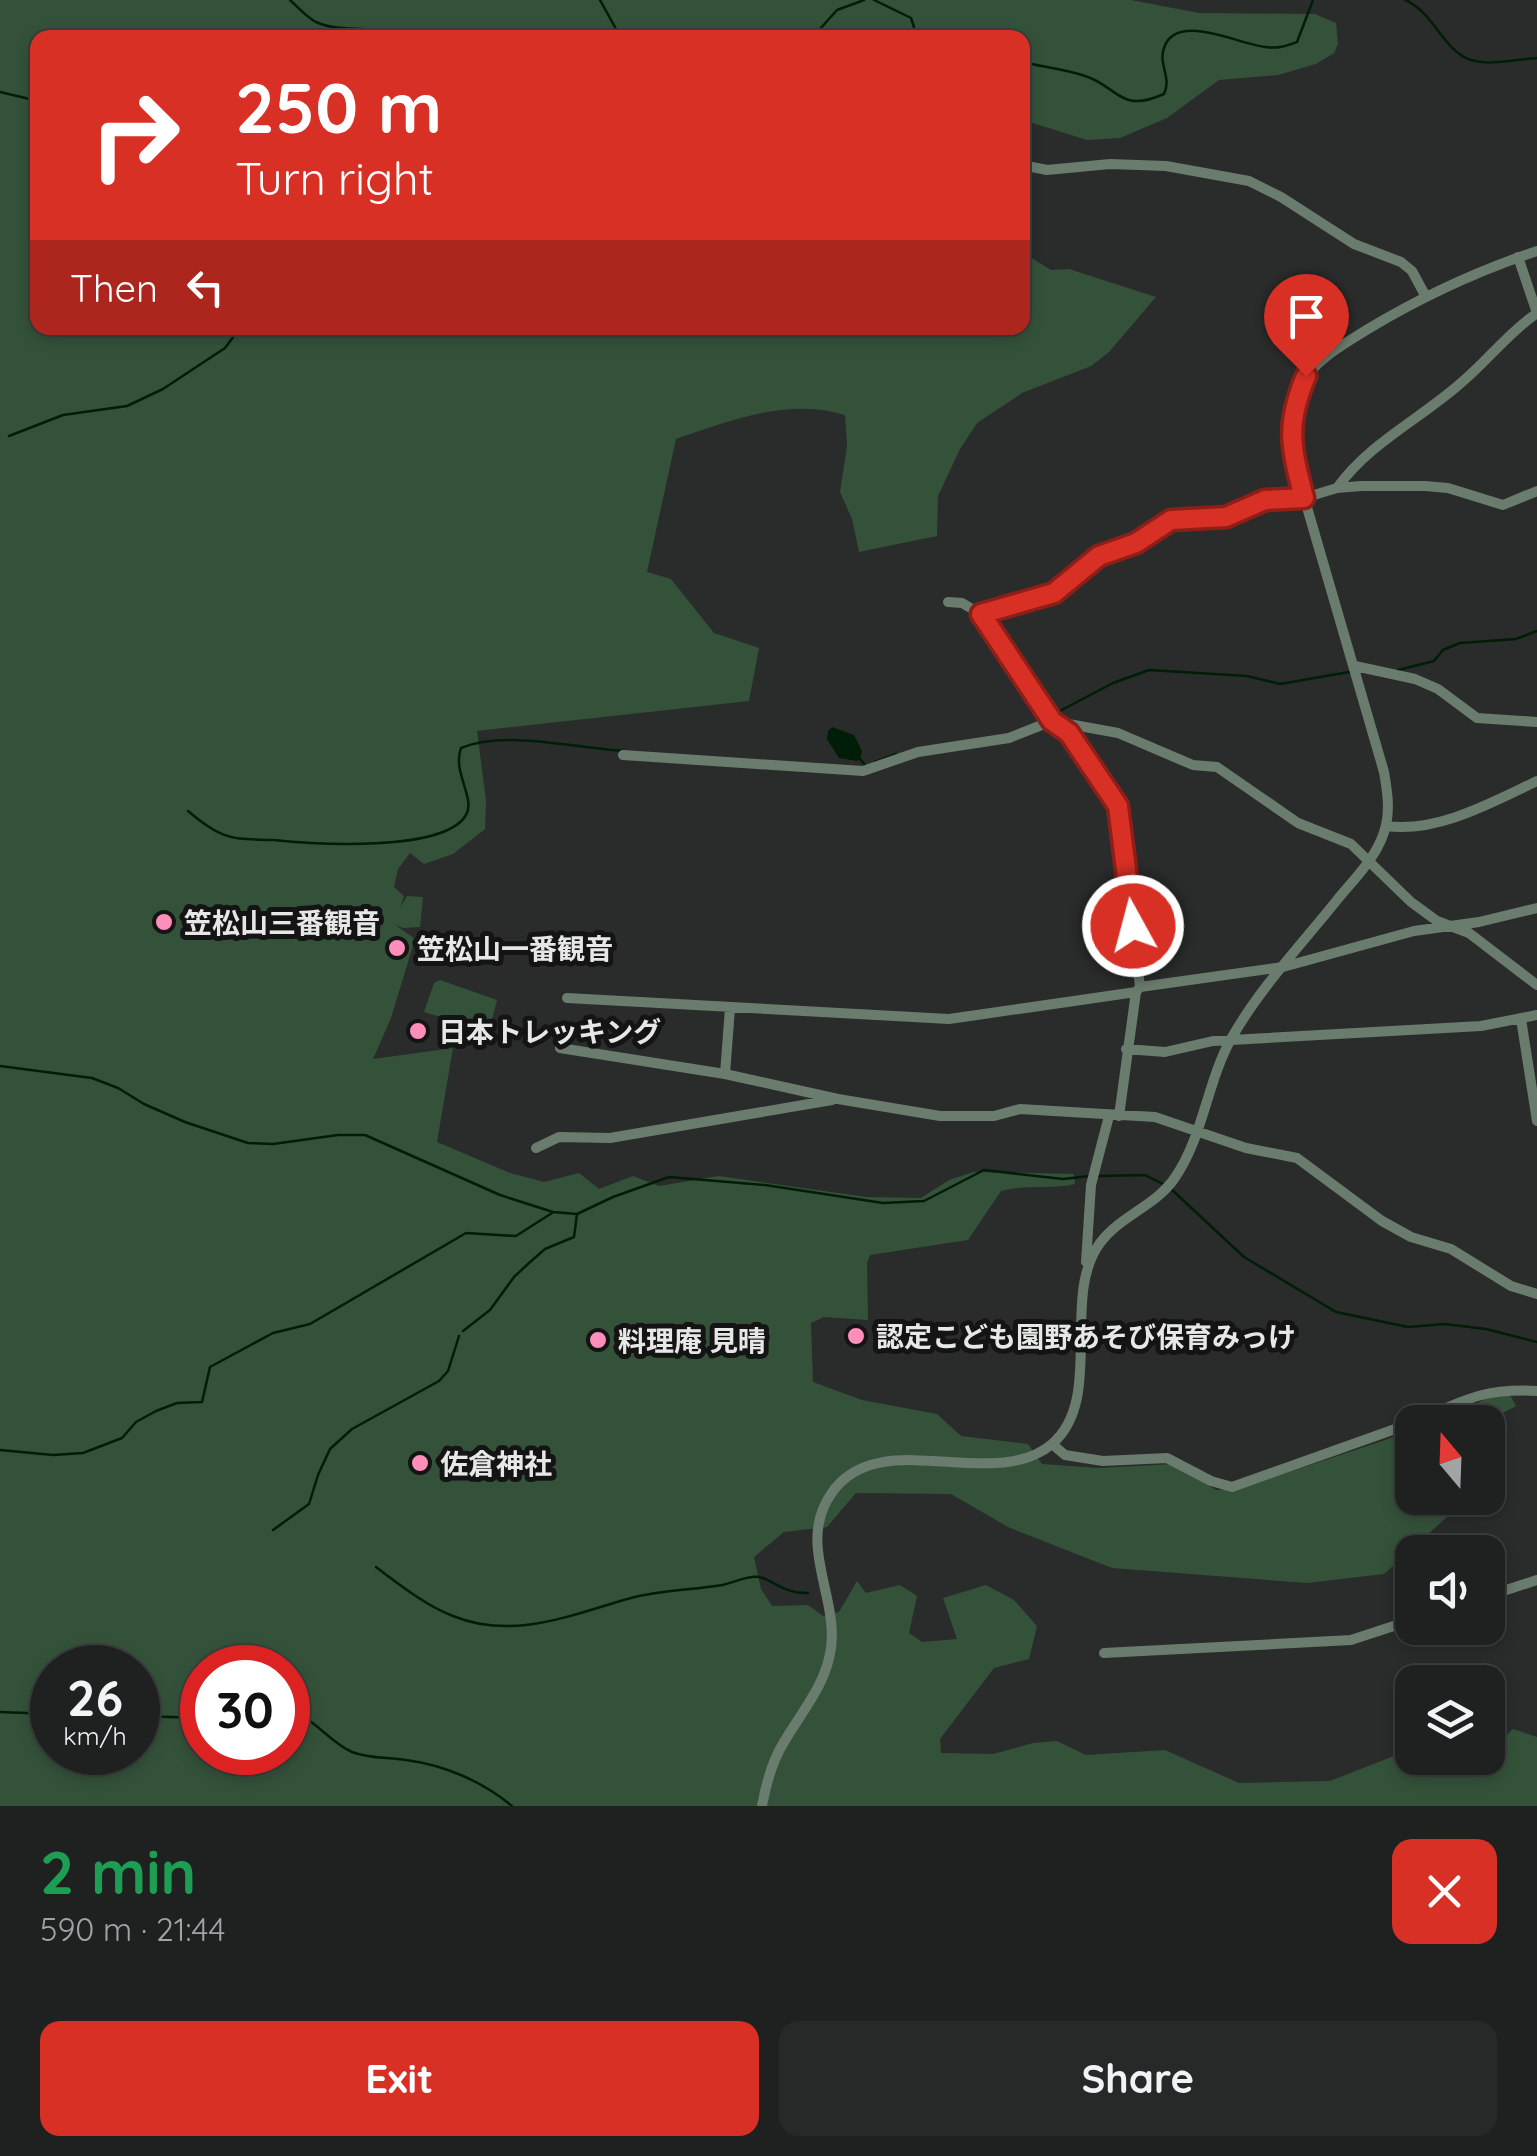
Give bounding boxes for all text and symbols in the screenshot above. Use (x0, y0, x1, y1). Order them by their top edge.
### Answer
text: 250 m (235, 63, 442, 151)
icon: right (70, 70, 200, 200)
text: Turn right (235, 150, 434, 206)
icon: left (178, 260, 233, 315)
text: Then (70, 264, 158, 312)
pin (1264, 274, 1349, 377)
icon: arrive (1279, 289, 1334, 344)
position arrow (1081, 874, 1185, 978)
place label: 笠松山三番観音 (184, 905, 380, 940)
marker: 笠松山三番観音 (153, 911, 175, 933)
place label: 笠松山一番観音 (417, 931, 613, 966)
marker: 笠松山一番観音 (386, 937, 408, 959)
place label: 日本トレッキング (438, 1014, 661, 1049)
marker: 日本トレッキング (407, 1020, 429, 1042)
place label: 認定こども園野あそび保育みっけ (876, 1319, 1296, 1354)
place label: 料理庵 見晴 (618, 1323, 766, 1358)
marker: 認定こども園野あそび保育みっけ (845, 1325, 867, 1347)
marker: 料理庵 見晴 (587, 1329, 609, 1351)
north arrow (1395, 1405, 1505, 1515)
map controls (1395, 1405, 1505, 1775)
place label: 佐倉神社 (440, 1446, 552, 1481)
marker: 佐倉神社 (409, 1452, 431, 1474)
button: sound (1395, 1535, 1505, 1645)
speed limit sign: 30 (180, 1645, 310, 1775)
button: layers (1395, 1665, 1505, 1775)
text: 26 (67, 1666, 123, 1729)
text: km/h (63, 1720, 127, 1751)
text: 2 min (40, 1834, 196, 1909)
button: close (1392, 1839, 1497, 1944)
text: 590 m · 21:44 (40, 1909, 225, 1949)
button: Exit (40, 2021, 759, 2136)
button: Share (779, 2021, 1497, 2136)

